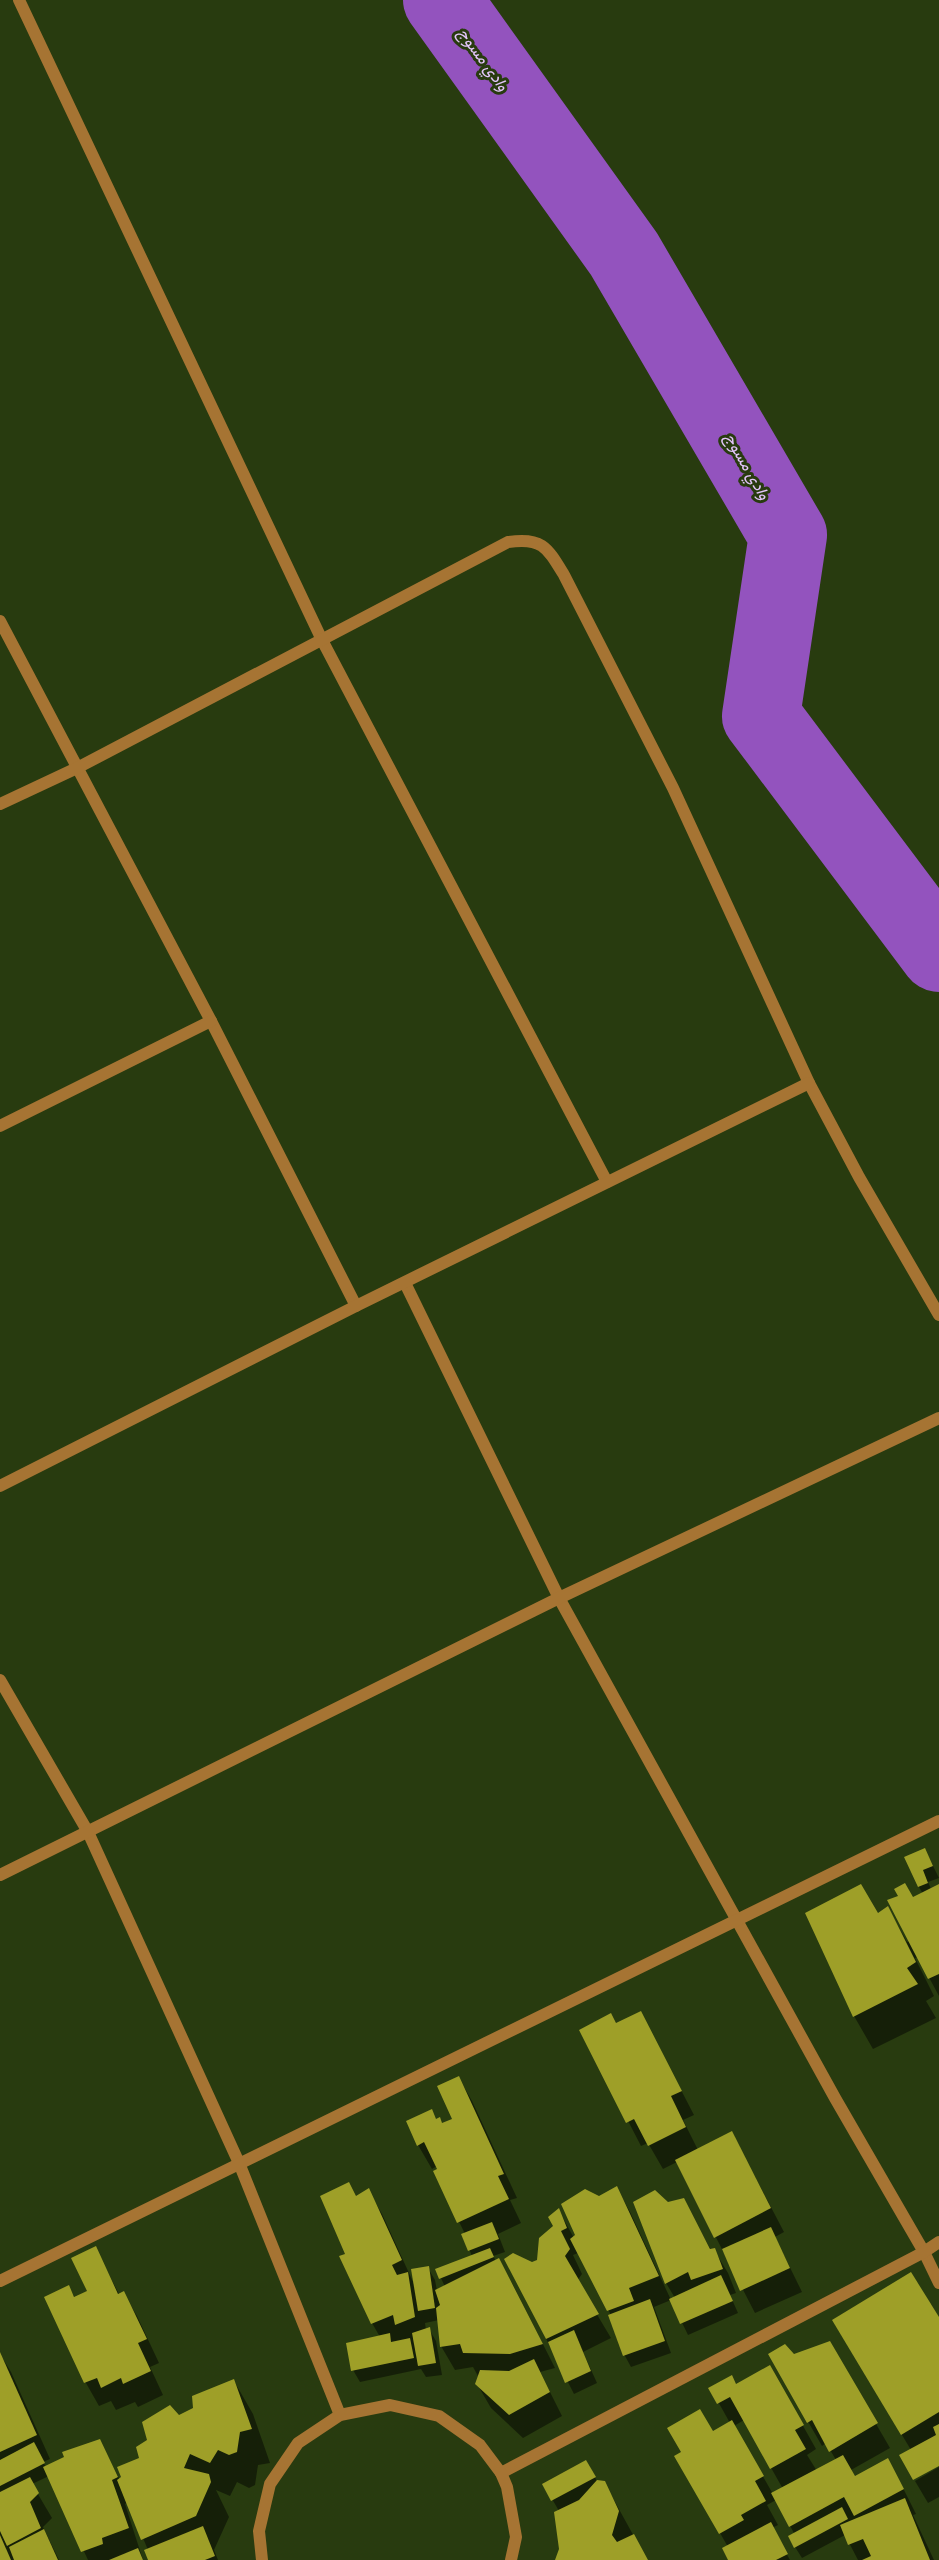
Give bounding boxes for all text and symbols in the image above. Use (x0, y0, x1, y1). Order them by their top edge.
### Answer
water label: وادي مسوج (451, 23, 514, 97)
water label: وادي مسوج (717, 429, 775, 505)

